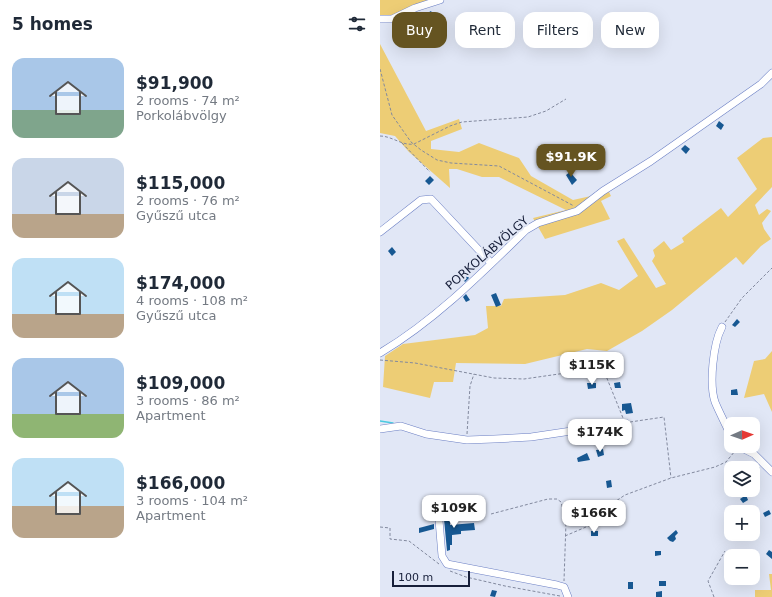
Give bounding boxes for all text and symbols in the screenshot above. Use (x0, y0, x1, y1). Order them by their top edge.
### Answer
chip: Buy (392, 12, 447, 48)
chip: Rent (455, 12, 515, 48)
chip: Filters (523, 12, 593, 48)
chip: New (601, 12, 659, 48)
icon: filters (346, 13, 368, 35)
text: 5 homes (12, 14, 93, 34)
text: $91,900 (136, 73, 213, 93)
icon: home (44, 74, 92, 122)
text: 2 rooms · 74 m² (136, 93, 240, 108)
text: Porkolábvölgy (136, 108, 227, 123)
pin: $91.9K (538, 144, 604, 178)
text: $91.9K (545, 149, 597, 164)
text: $115,000 (136, 173, 225, 193)
icon: home (44, 174, 92, 222)
text: 2 rooms · 76 m² (136, 193, 240, 208)
text: Gyűszű utca (136, 208, 216, 223)
street label: PORKOLÁBVÖLGY (442, 211, 532, 293)
text: $174,000 (136, 273, 225, 293)
icon: home (44, 274, 92, 322)
text: 4 rooms · 108 m² (136, 293, 248, 308)
text: Gyűszű utca (136, 308, 216, 323)
pin: $115K (564, 352, 620, 386)
text: $115K (569, 357, 615, 372)
text: $109,000 (136, 373, 225, 393)
icon: home (44, 374, 92, 422)
text: 3 rooms · 86 m² (136, 393, 240, 408)
text: Apartment (136, 408, 206, 423)
north arrow (724, 417, 760, 453)
map controls (724, 417, 760, 585)
pin: $174K (572, 419, 628, 453)
text: $174K (577, 424, 623, 439)
button: layers (724, 461, 760, 497)
text: $166,000 (136, 473, 225, 493)
icon: home (44, 474, 92, 522)
text: 3 rooms · 104 m² (136, 493, 248, 508)
pin: $109K (426, 495, 482, 529)
text: $109K (431, 500, 477, 515)
pin: $166K (566, 500, 622, 534)
text: $166K (571, 505, 617, 520)
button: + (724, 505, 760, 541)
text: Apartment (136, 508, 206, 523)
button: − (724, 549, 760, 585)
scale bar (392, 569, 470, 588)
text: 100 m (398, 571, 433, 584)

